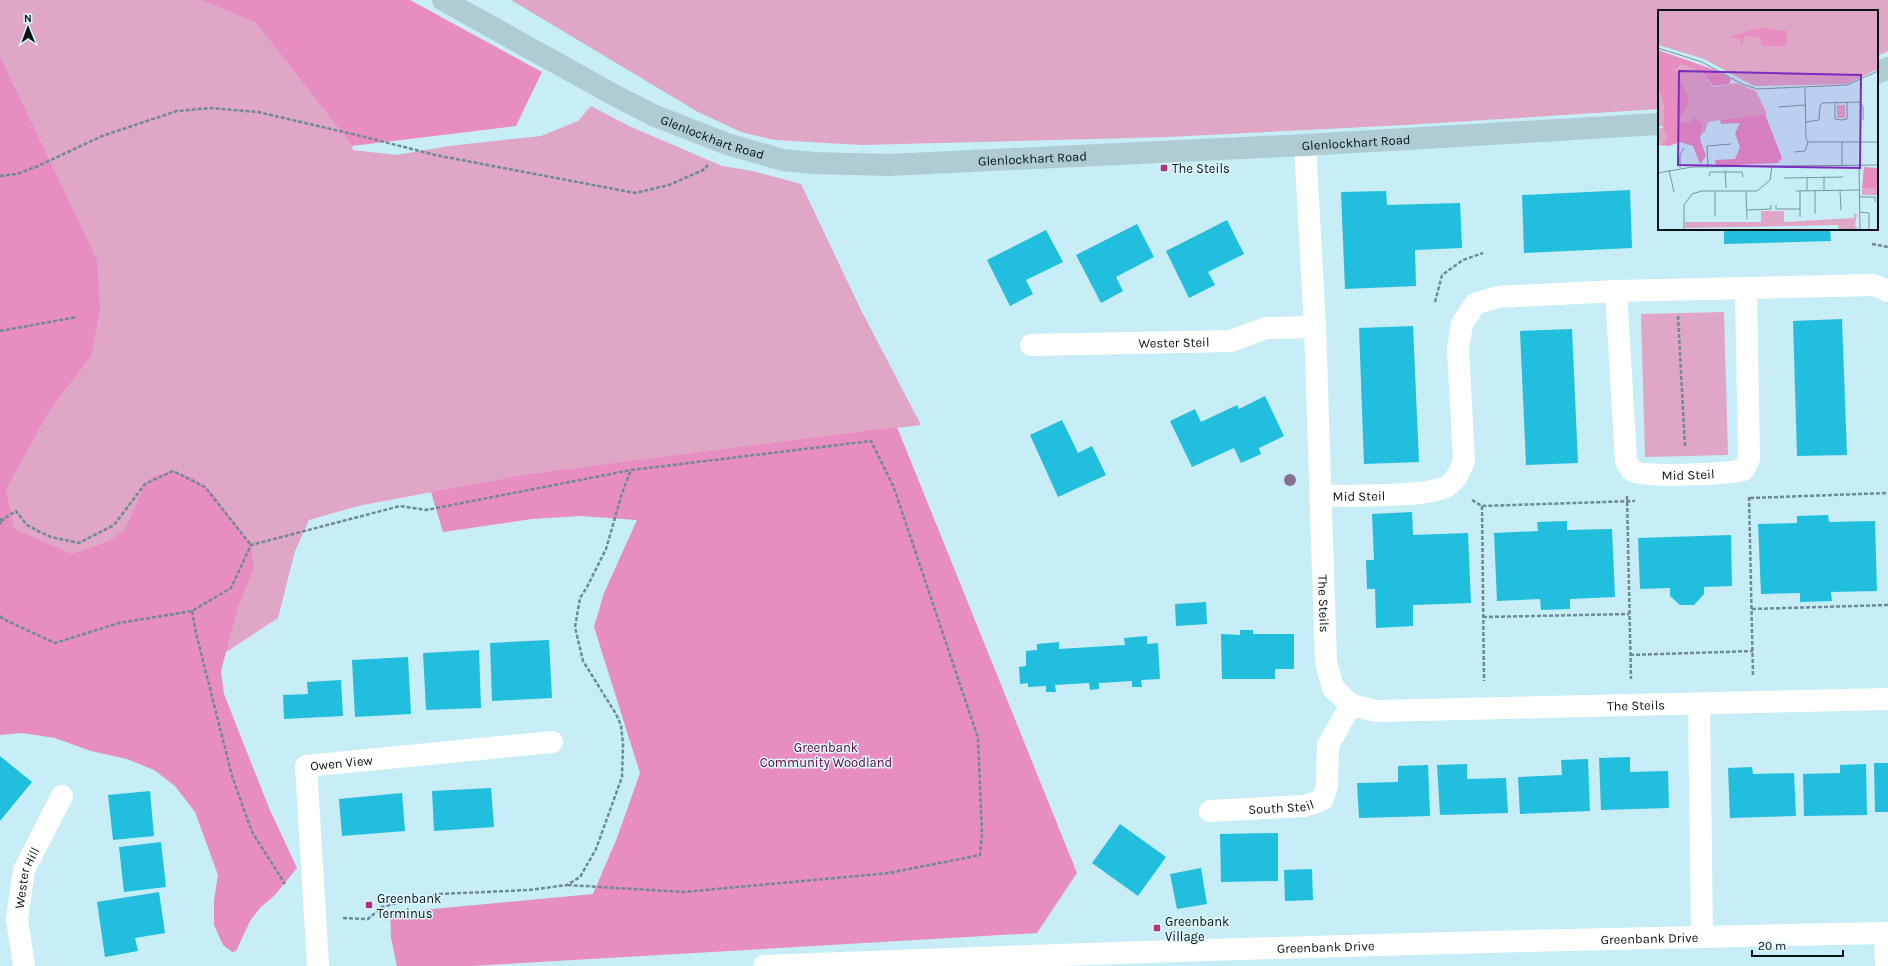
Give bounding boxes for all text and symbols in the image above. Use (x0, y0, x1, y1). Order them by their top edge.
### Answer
north arrow (8, 8, 48, 48)
inset map (1658, 10, 1878, 230)
text: N (24, 12, 32, 25)
street label: Glenlockhart Road (658, 112, 766, 162)
street label: Glenlockhart Road (1301, 132, 1411, 153)
street label: Glenlockhart Road (978, 148, 1087, 169)
place label: The Steils (1172, 161, 1230, 176)
marker: The Steils (1159, 163, 1169, 173)
street label: Wester Steil (1138, 334, 1210, 351)
street label: Mid Steil (1662, 466, 1715, 483)
street label: Mid Steil (1333, 488, 1386, 504)
street label: The Steils (1315, 574, 1332, 633)
street label: The Steils (1607, 697, 1665, 714)
park label: Greenbank Community Woodland (760, 740, 892, 770)
street label: Owen View (310, 752, 374, 774)
street label: South Steil (1248, 797, 1316, 817)
street label: Wester Hill (12, 845, 43, 910)
place label: Greenbank Terminus (377, 891, 441, 921)
marker: Greenbank Terminus (364, 900, 374, 910)
place label: Greenbank Village (1165, 914, 1229, 944)
marker: Greenbank Village (1152, 923, 1162, 933)
street label: Greenbank Drive (1600, 930, 1699, 947)
scale bar (1752, 932, 1843, 958)
street label: Greenbank Drive (1277, 938, 1375, 956)
text: 20 m (1758, 939, 1786, 953)

